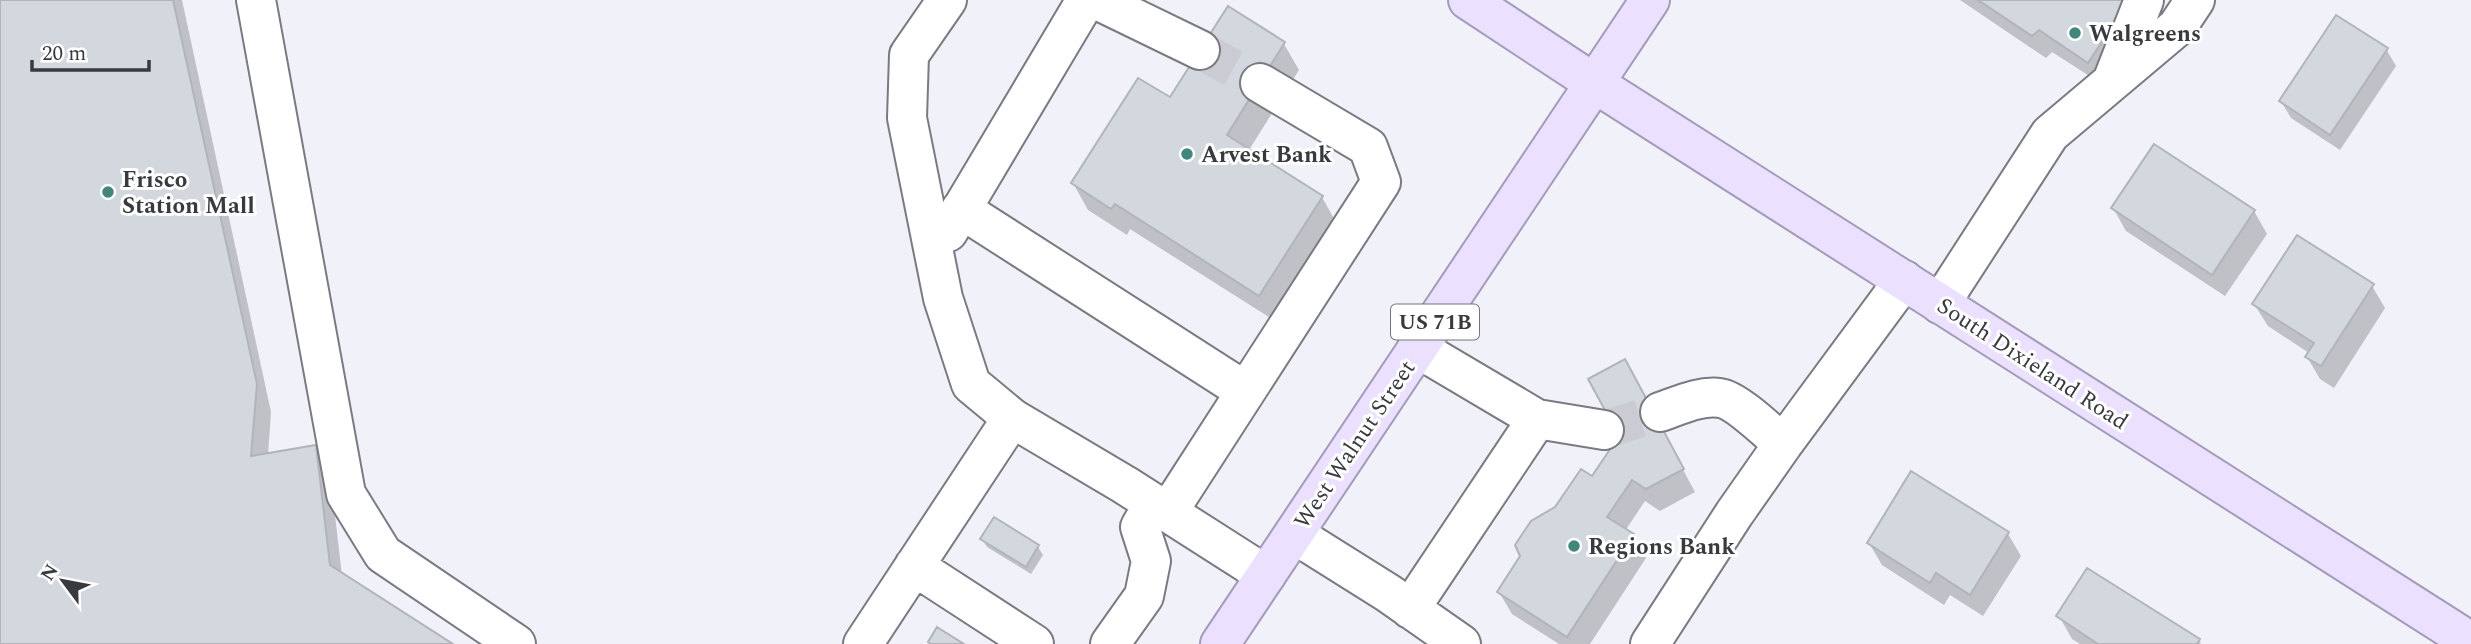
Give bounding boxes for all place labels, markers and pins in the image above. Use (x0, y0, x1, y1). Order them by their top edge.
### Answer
place label: Walgreens (2089, 17, 2201, 52)
marker: Walgreens (2067, 25, 2083, 41)
place label: Arvest Bank (1201, 138, 1332, 173)
marker: Arvest Bank (1179, 146, 1195, 162)
place label: Frisco Station Mall (122, 163, 255, 224)
marker: Frisco Station Mall (100, 184, 116, 200)
place label: Regions Bank (1588, 530, 1735, 565)
marker: Regions Bank (1566, 538, 1582, 554)

